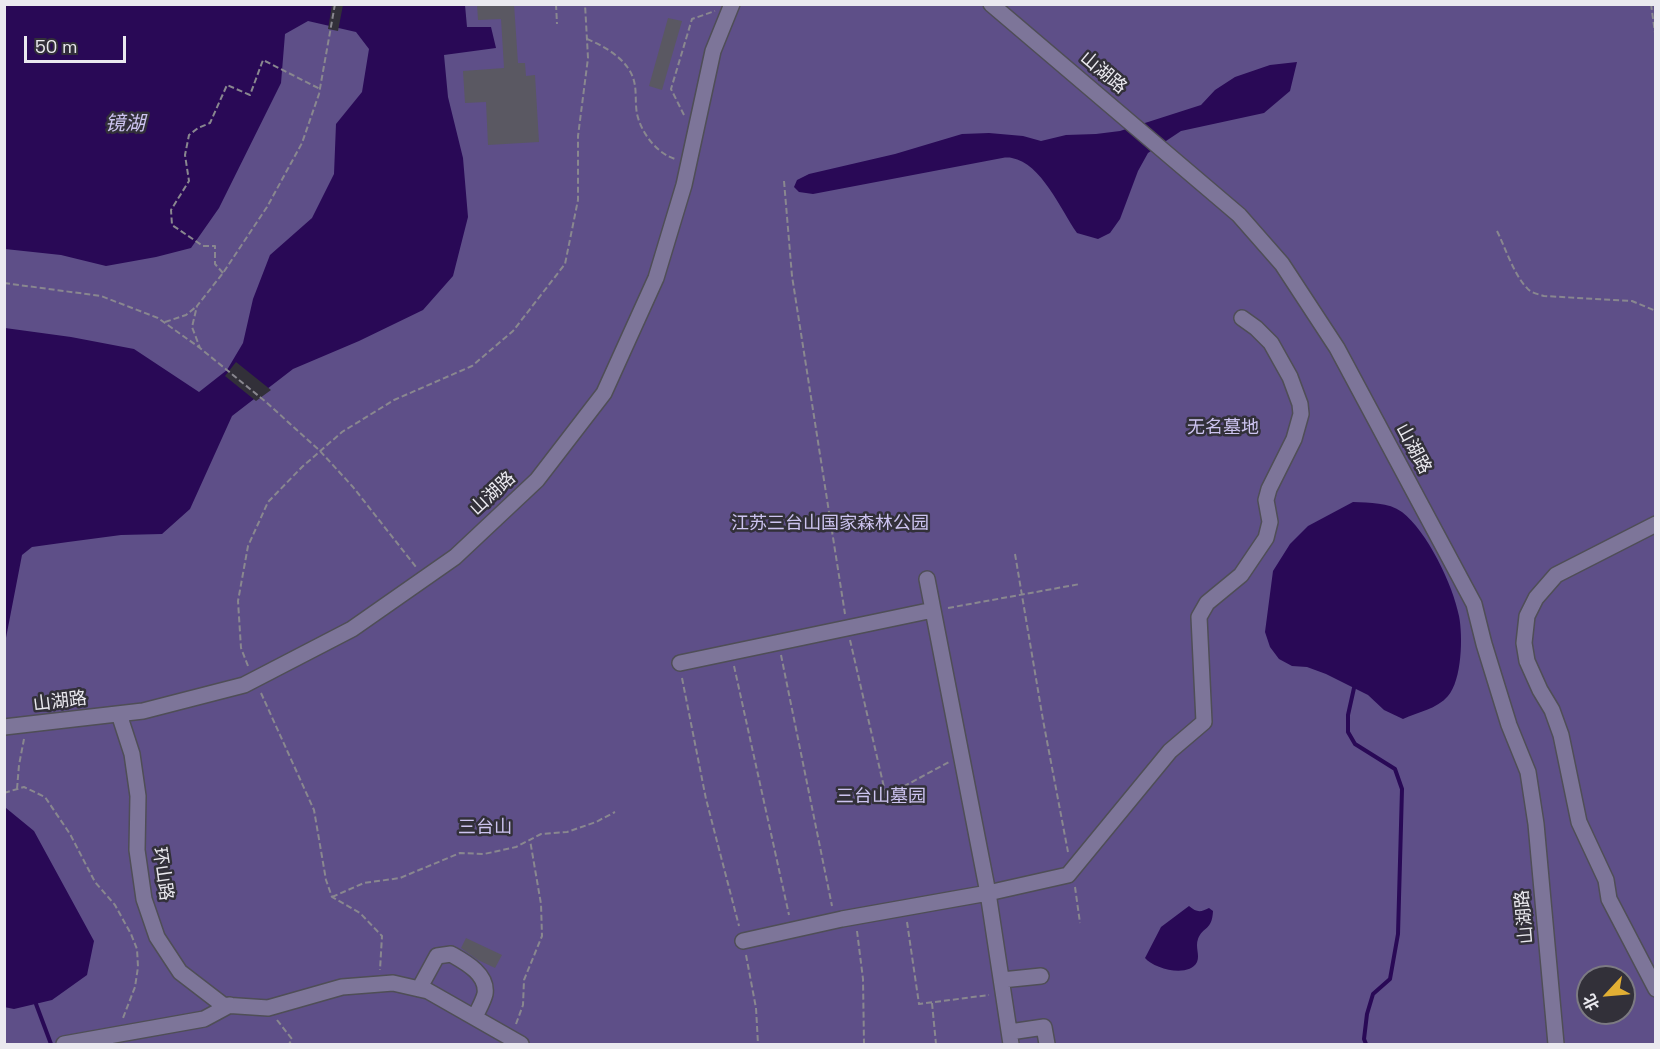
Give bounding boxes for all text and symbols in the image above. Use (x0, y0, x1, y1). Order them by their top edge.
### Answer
scale bar (27, 24, 129, 62)
text: 50 m (35, 35, 77, 58)
street label: 山湖路 (1075, 47, 1131, 99)
water label: 镜湖 (105, 113, 145, 137)
park label: 无名墓地 (1187, 417, 1259, 439)
street label: 山湖路 (1391, 420, 1435, 478)
street label: 山湖路 (466, 468, 520, 520)
park label: 江苏三台山国家森林公园 (731, 513, 929, 535)
street label: 山湖路 (32, 688, 88, 716)
park label: 三台山墓园 (836, 786, 926, 808)
park label: 三台山 (458, 817, 512, 839)
street label: 环山路 (148, 846, 176, 902)
street label: 山湖路 (1512, 889, 1538, 945)
north arrow (1576, 965, 1636, 1025)
text: 北 (1578, 990, 1604, 1014)

